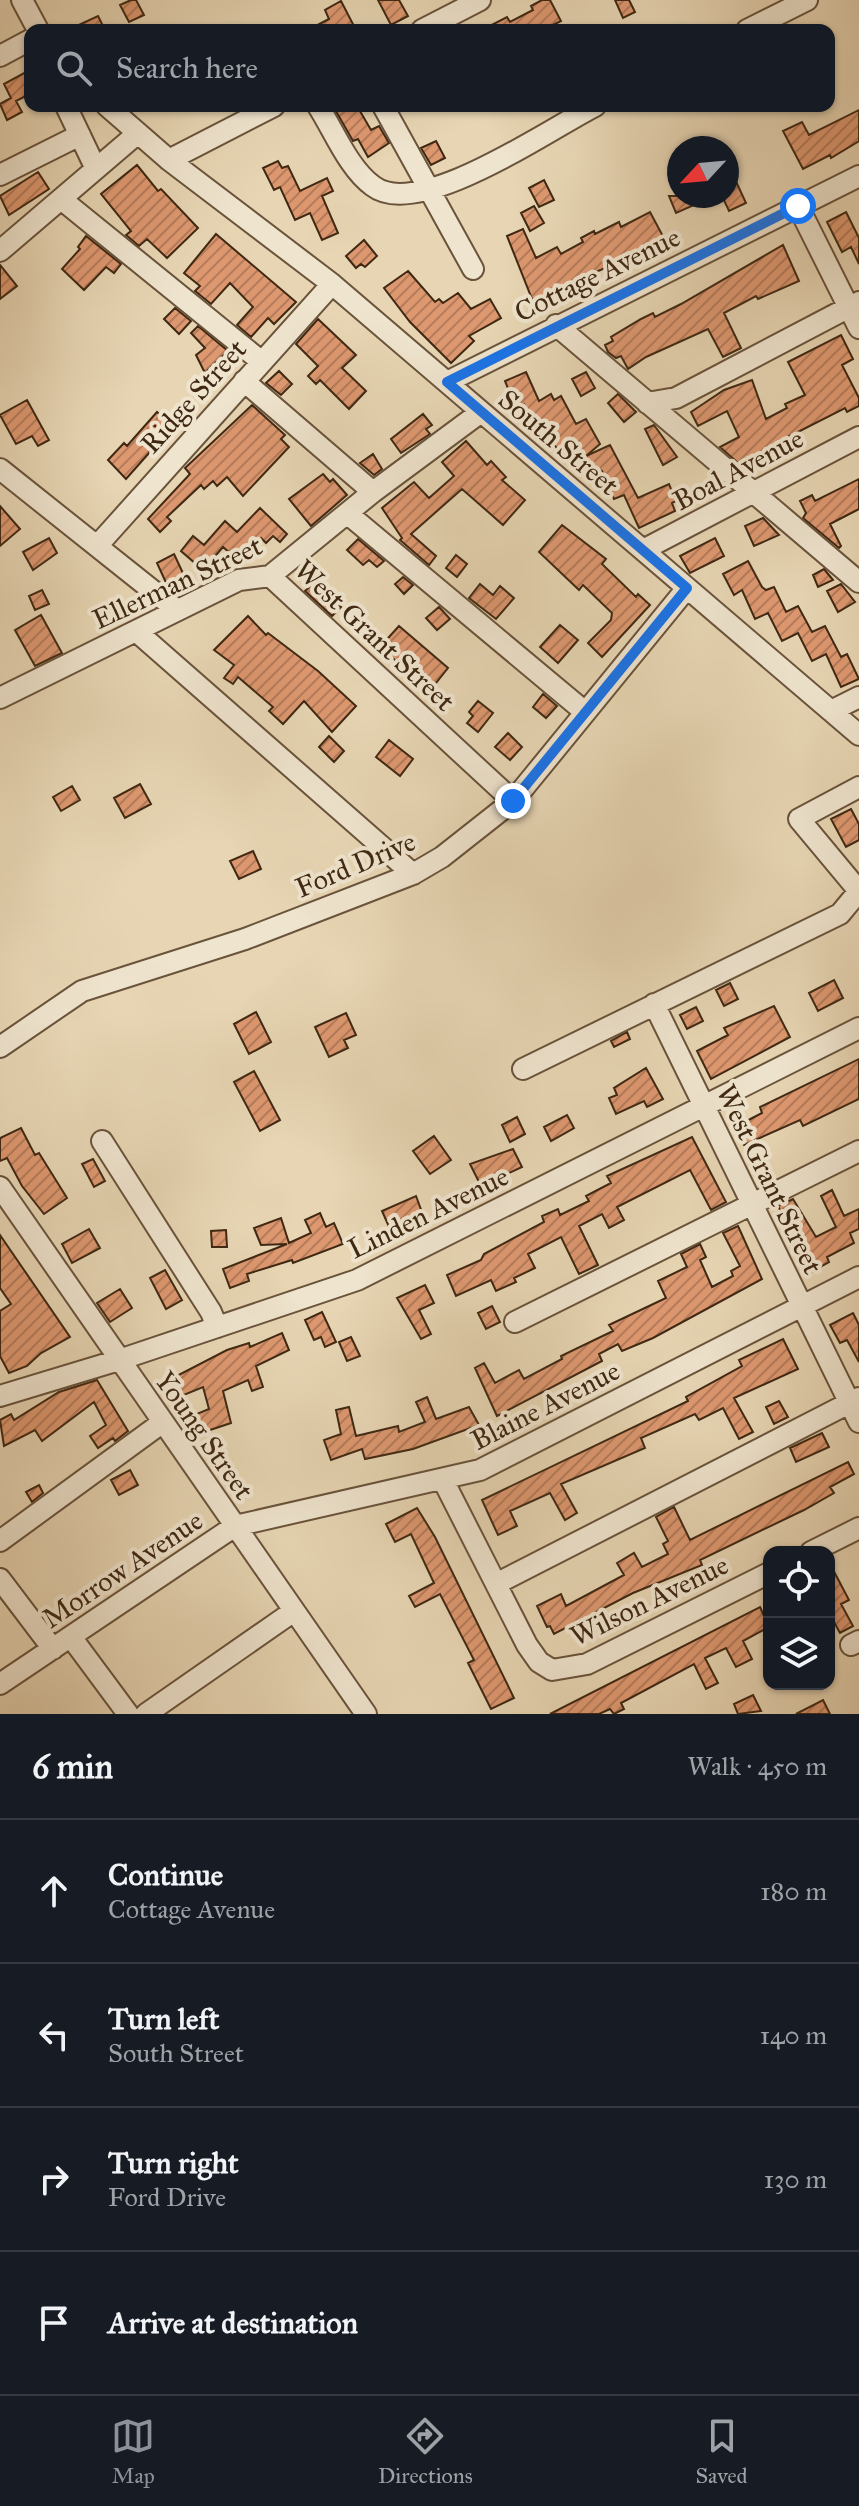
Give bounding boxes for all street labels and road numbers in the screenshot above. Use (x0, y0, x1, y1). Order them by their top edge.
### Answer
street label: Cottage Avenue (509, 219, 686, 330)
street label: Ridge Street (133, 332, 254, 461)
street label: South Street (491, 382, 626, 503)
street label: Boal Avenue (667, 421, 809, 518)
street label: Ellerman Street (87, 528, 268, 637)
street label: West Grant Street (287, 552, 462, 719)
street label: Ford Drive (290, 824, 421, 905)
street label: West Grant Street (709, 1079, 831, 1280)
street label: Linden Avenue (342, 1158, 514, 1266)
street label: Blaine Avenue (465, 1353, 626, 1458)
street label: Young Street (148, 1364, 262, 1506)
street label: Morrow Avenue (35, 1503, 209, 1636)
street label: Wilson Avenue (564, 1547, 734, 1654)

